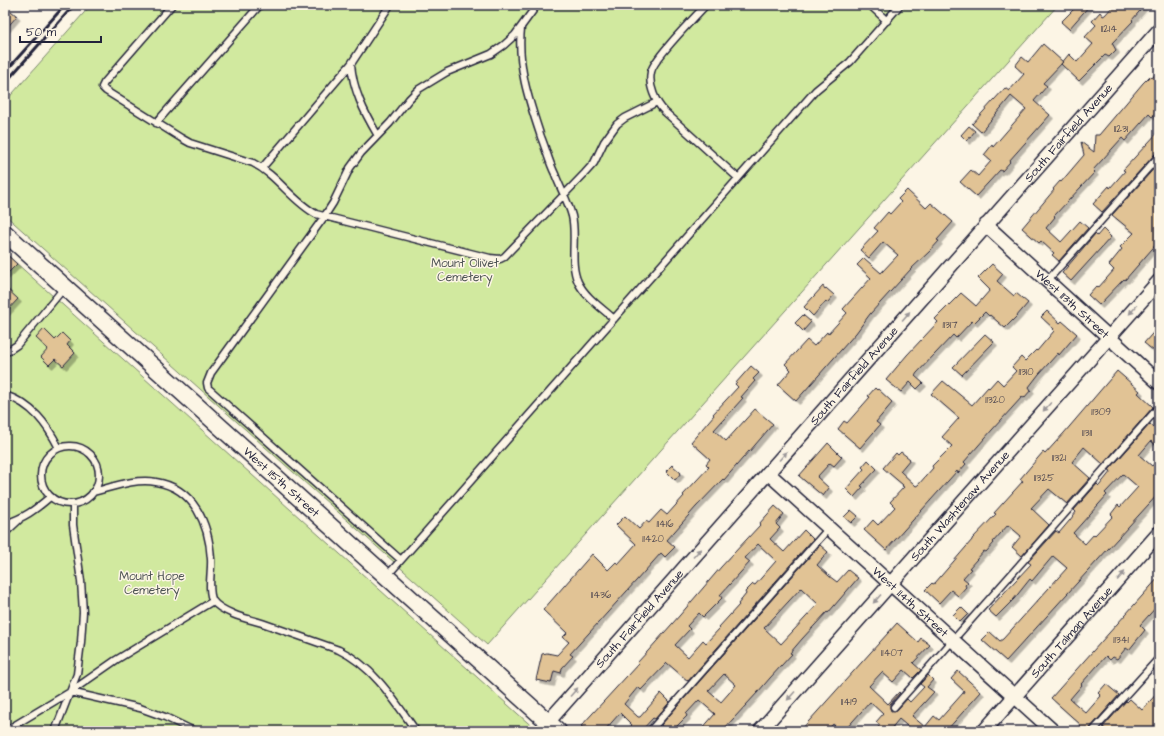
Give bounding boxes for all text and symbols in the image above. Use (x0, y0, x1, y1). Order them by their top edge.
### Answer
scale bar (20, 18, 101, 44)
house number: 11214 (1101, 22, 1117, 36)
text: 50 m (26, 24, 57, 41)
street label: South Fairfield Avenue (1020, 80, 1117, 186)
house number: 11231 (1114, 122, 1129, 136)
park label: Mount Olivet Cemetery (431, 255, 499, 287)
street label: West 113th Street (1031, 266, 1113, 343)
one-way arrow (1128, 305, 1138, 315)
one-way arrow (902, 311, 911, 321)
house number: 11317 (942, 318, 958, 332)
street label: South Fairfield Avenue (806, 323, 903, 429)
house number: 11310 (1018, 365, 1034, 379)
house number: 11320 (985, 393, 1005, 407)
one-way arrow (1043, 403, 1052, 412)
house number: 11309 (1091, 405, 1111, 419)
house number: 11311 (1082, 426, 1093, 440)
street label: West 115th Street (239, 443, 323, 521)
street label: South Washtenaw Avenue (906, 447, 1014, 565)
one-way arrow (778, 451, 787, 460)
house number: 11321 (1052, 451, 1067, 465)
house number: 11325 (1034, 471, 1054, 485)
house number: 11416 (657, 517, 674, 531)
house number: 11420 (642, 532, 664, 546)
one-way arrow (692, 548, 702, 558)
street label: West 114th Street (868, 563, 952, 641)
street label: South Fairfield Avenue (592, 566, 688, 672)
park label: Mount Hope Cemetery (119, 568, 185, 600)
one-way arrow (1117, 571, 1126, 581)
street label: South Talman Avenue (1027, 583, 1117, 682)
house number: 11436 (591, 588, 612, 602)
one-way arrow (872, 594, 882, 604)
house number: 11341 (1113, 633, 1130, 647)
house number: 11407 (881, 646, 903, 660)
one-way arrow (569, 687, 578, 698)
one-way arrow (786, 691, 795, 701)
house number: 11419 (841, 695, 857, 709)

